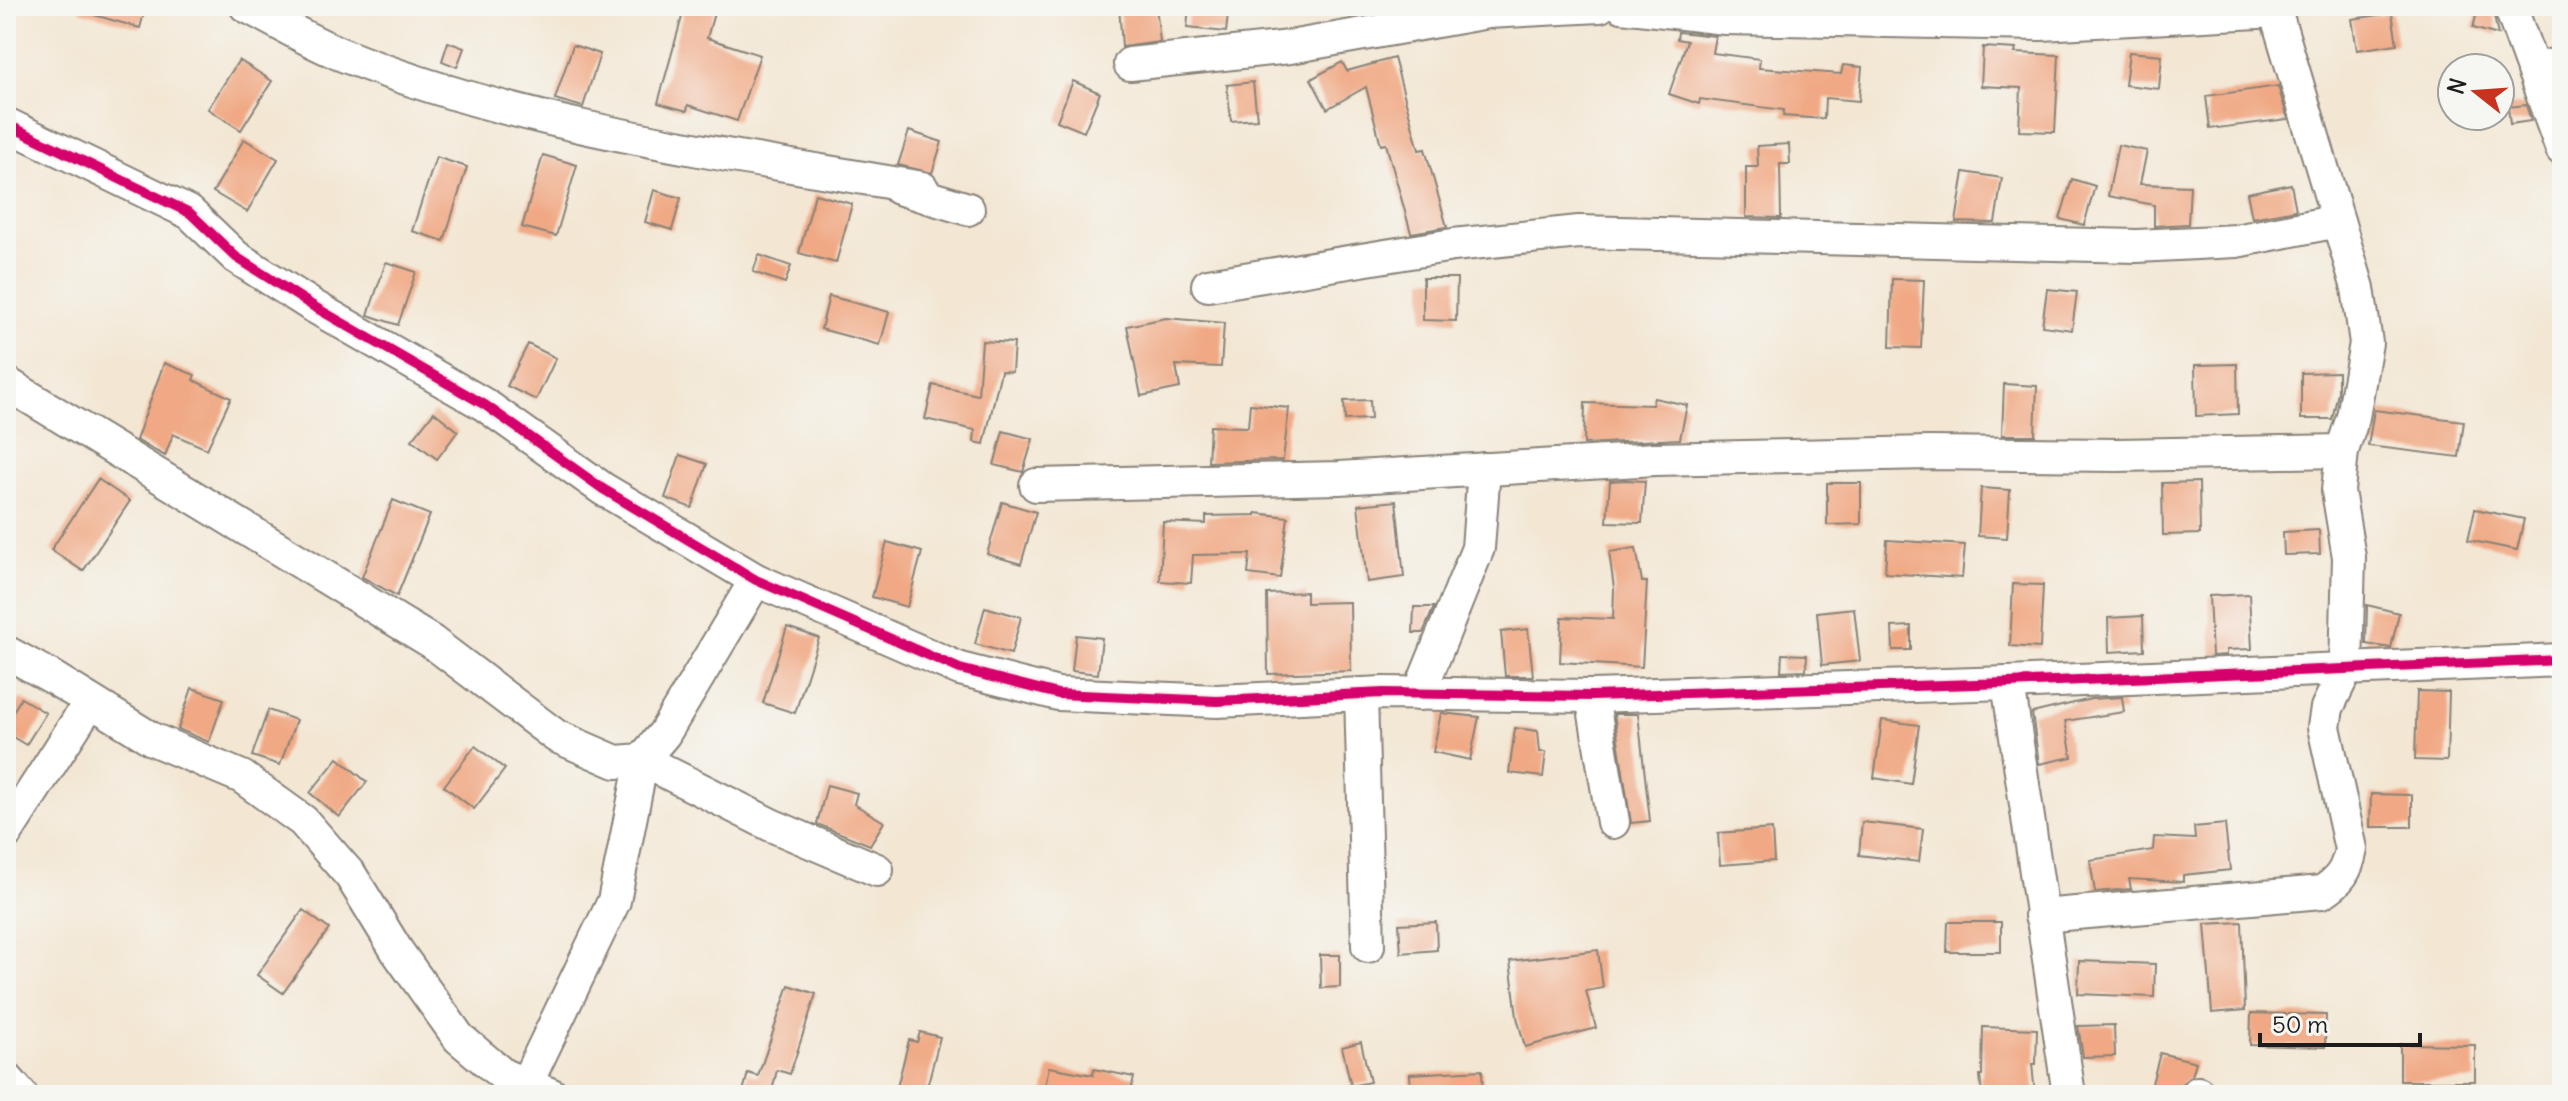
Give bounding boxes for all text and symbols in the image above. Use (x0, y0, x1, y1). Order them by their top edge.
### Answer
north arrow (2436, 52, 2516, 132)
text: N (2441, 75, 2472, 98)
scale bar (2260, 997, 2420, 1047)
text: 50 m (2272, 1009, 2328, 1039)

